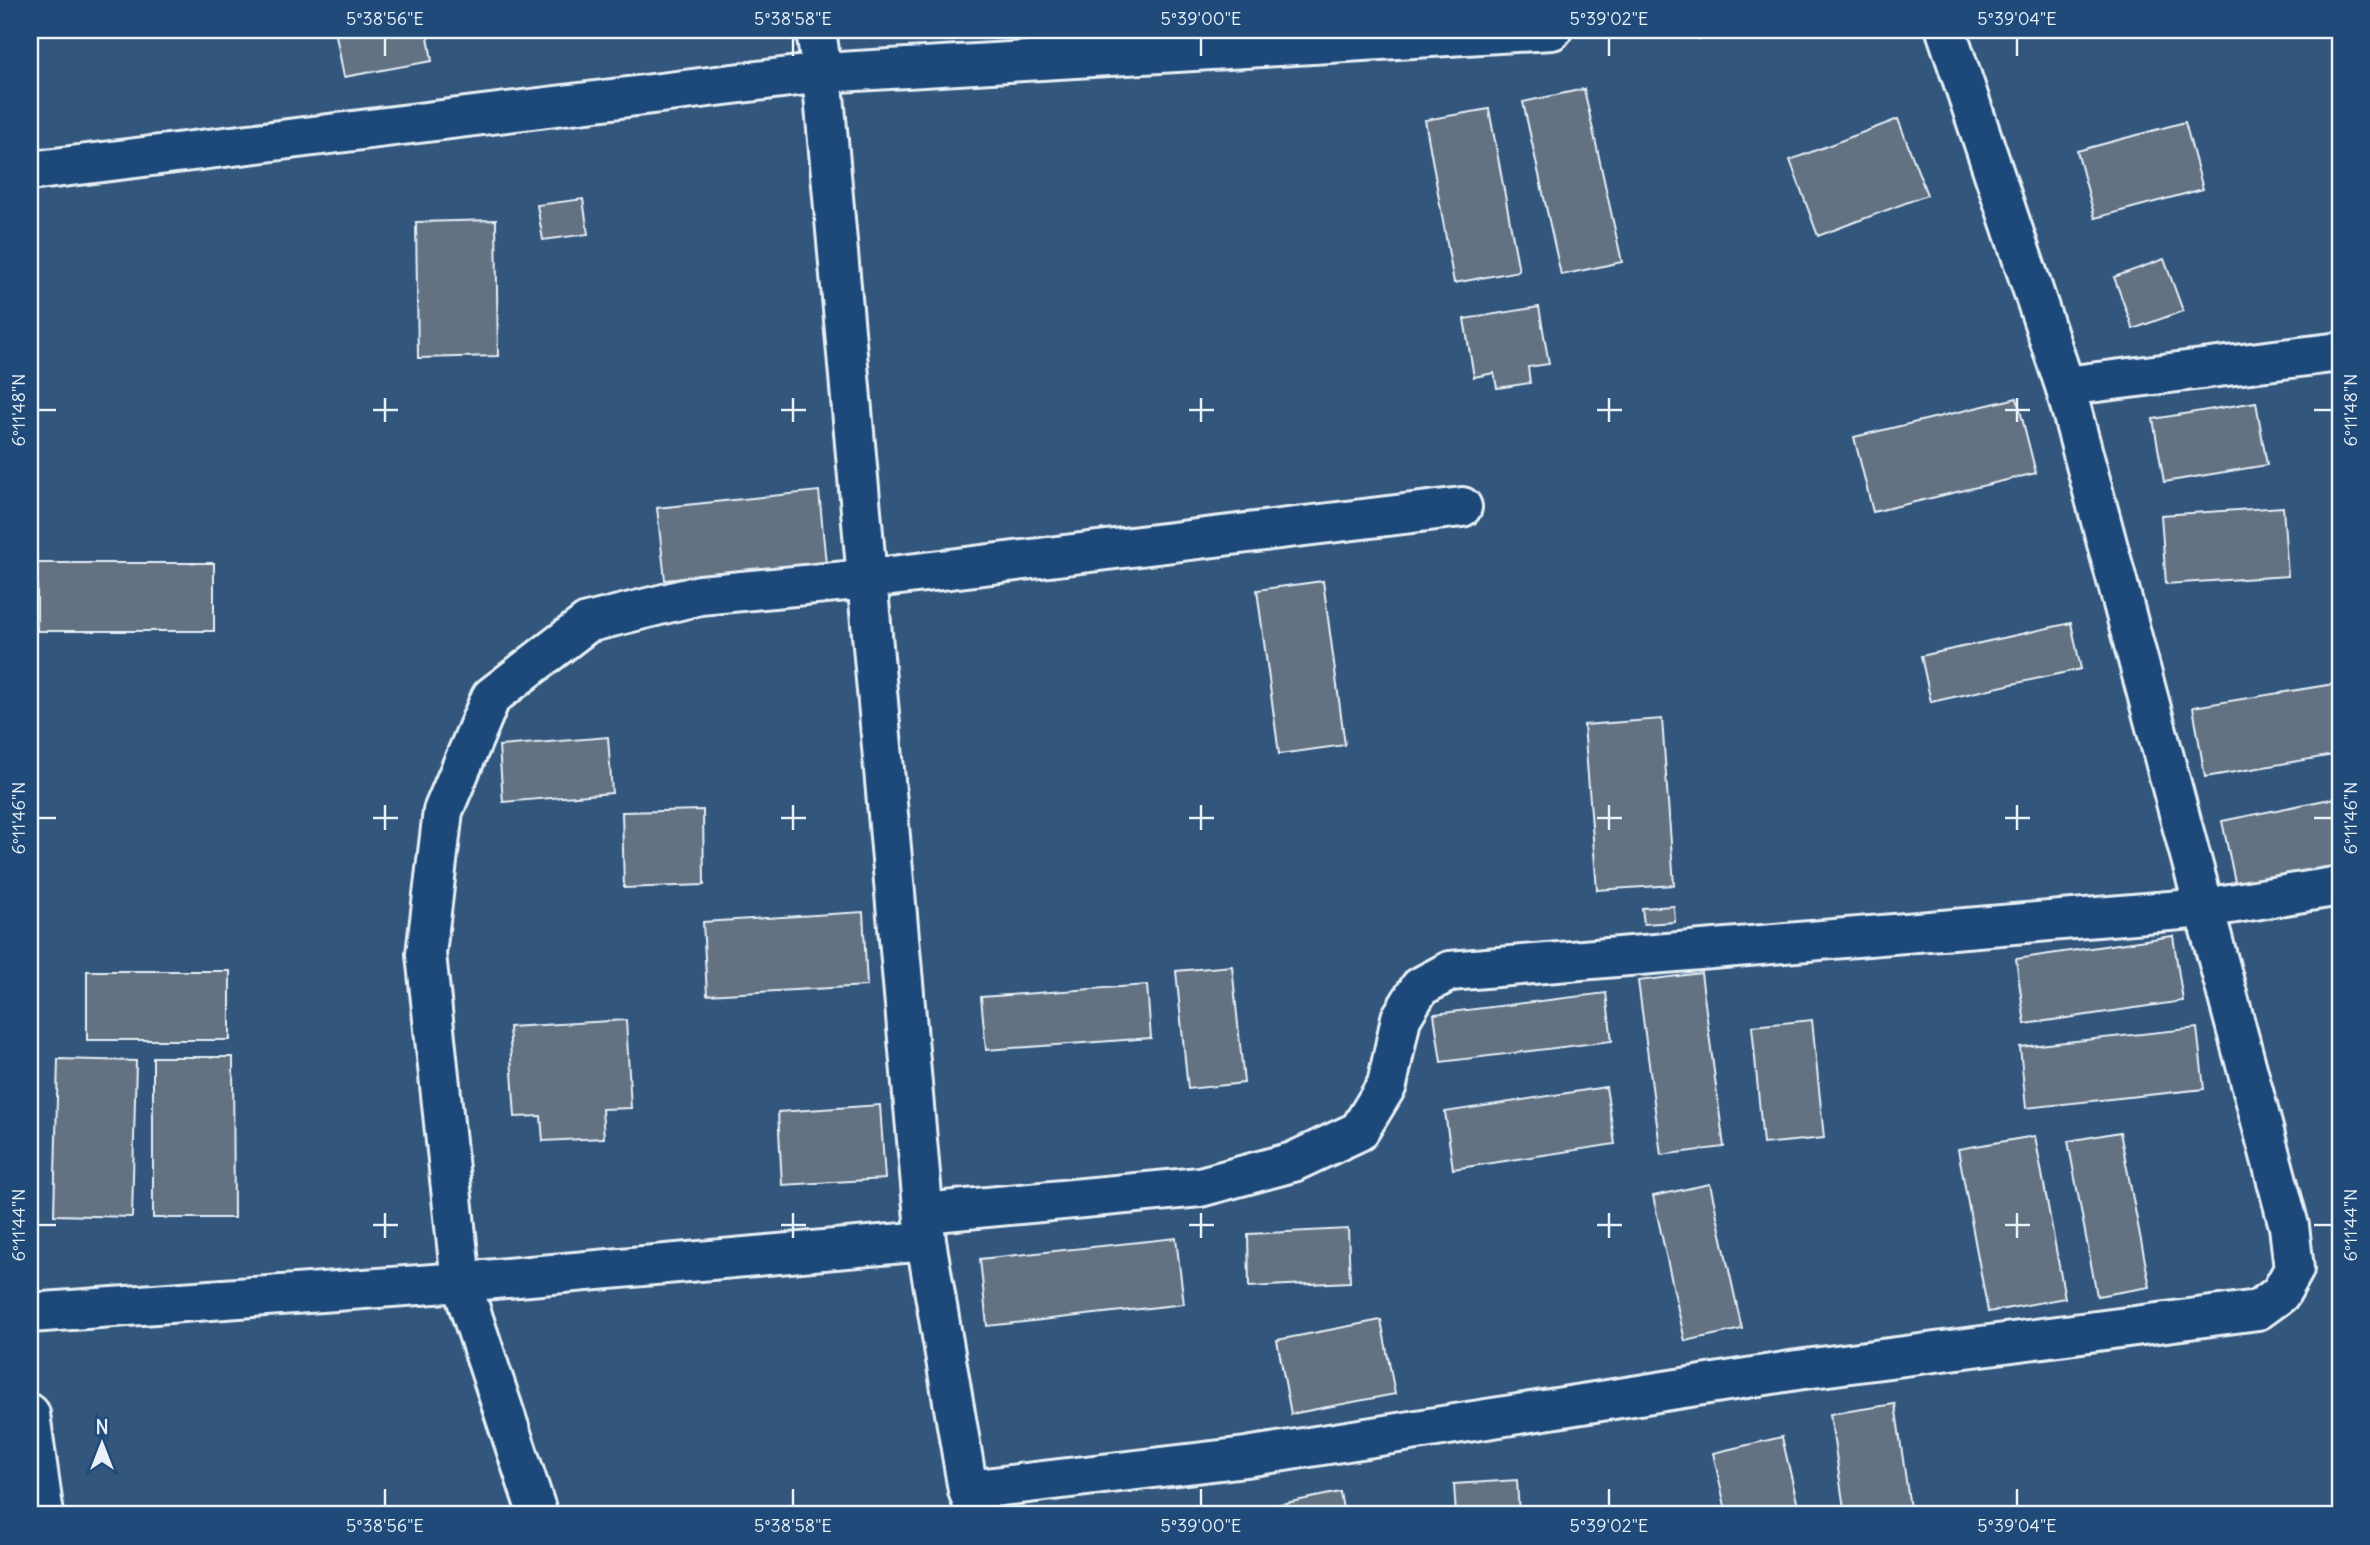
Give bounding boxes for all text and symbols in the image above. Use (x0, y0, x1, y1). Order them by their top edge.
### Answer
text: 5°38'56"E (346, 7, 424, 30)
text: 5°38'58"E (754, 7, 832, 30)
text: 5°39'00"E (1161, 7, 1241, 30)
text: 5°39'02"E (1570, 7, 1648, 30)
text: 5°39'04"E (1977, 7, 2057, 30)
text: 6°11'48"N (7, 374, 30, 446)
text: 6°11'48"N (2339, 374, 2362, 446)
text: 6°11'46"N (7, 782, 30, 855)
text: 6°11'46"N (2339, 782, 2362, 855)
text: 6°11'44"N (7, 1188, 30, 1262)
text: 6°11'44"N (2339, 1188, 2362, 1262)
north arrow (66, 1408, 136, 1478)
text: N (95, 1415, 109, 1439)
text: 5°38'56"E (346, 1514, 424, 1537)
text: 5°38'58"E (754, 1514, 832, 1537)
text: 5°39'00"E (1161, 1514, 1241, 1537)
text: 5°39'02"E (1570, 1514, 1648, 1537)
text: 5°39'04"E (1977, 1514, 2057, 1537)

